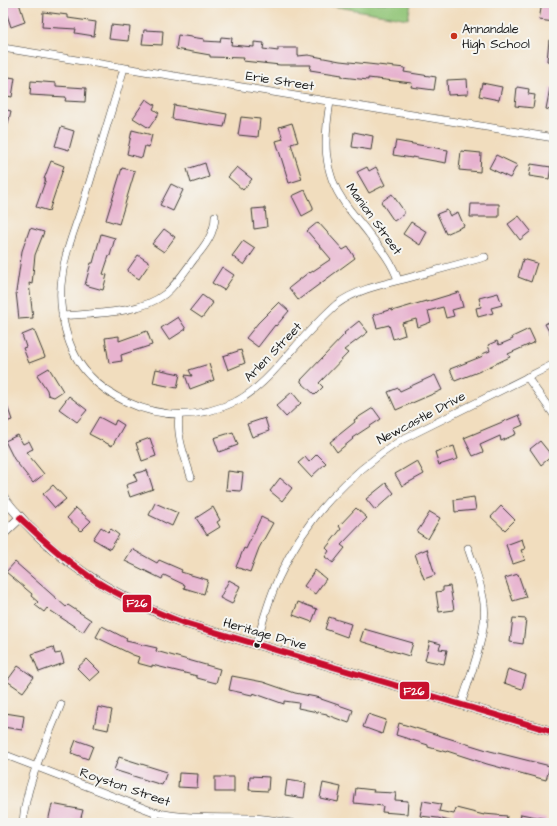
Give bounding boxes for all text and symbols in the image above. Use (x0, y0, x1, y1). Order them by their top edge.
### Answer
place label: Annandale High School (462, 20, 530, 54)
marker: Annandale High School (449, 31, 459, 41)
street label: Erie Street (244, 67, 316, 95)
street label: Manion Street (342, 179, 407, 259)
street label: Arlen Street (240, 318, 307, 386)
street label: Newcastle Drive (374, 387, 468, 449)
line badge: F26 (122, 594, 152, 613)
text: F26 (127, 596, 148, 611)
street label: Heritage Drive (221, 613, 309, 655)
unlabelled marker (252, 640, 262, 650)
line badge: F26 (399, 681, 430, 700)
text: F26 (404, 684, 425, 699)
street label: Royston Street (77, 763, 173, 812)

